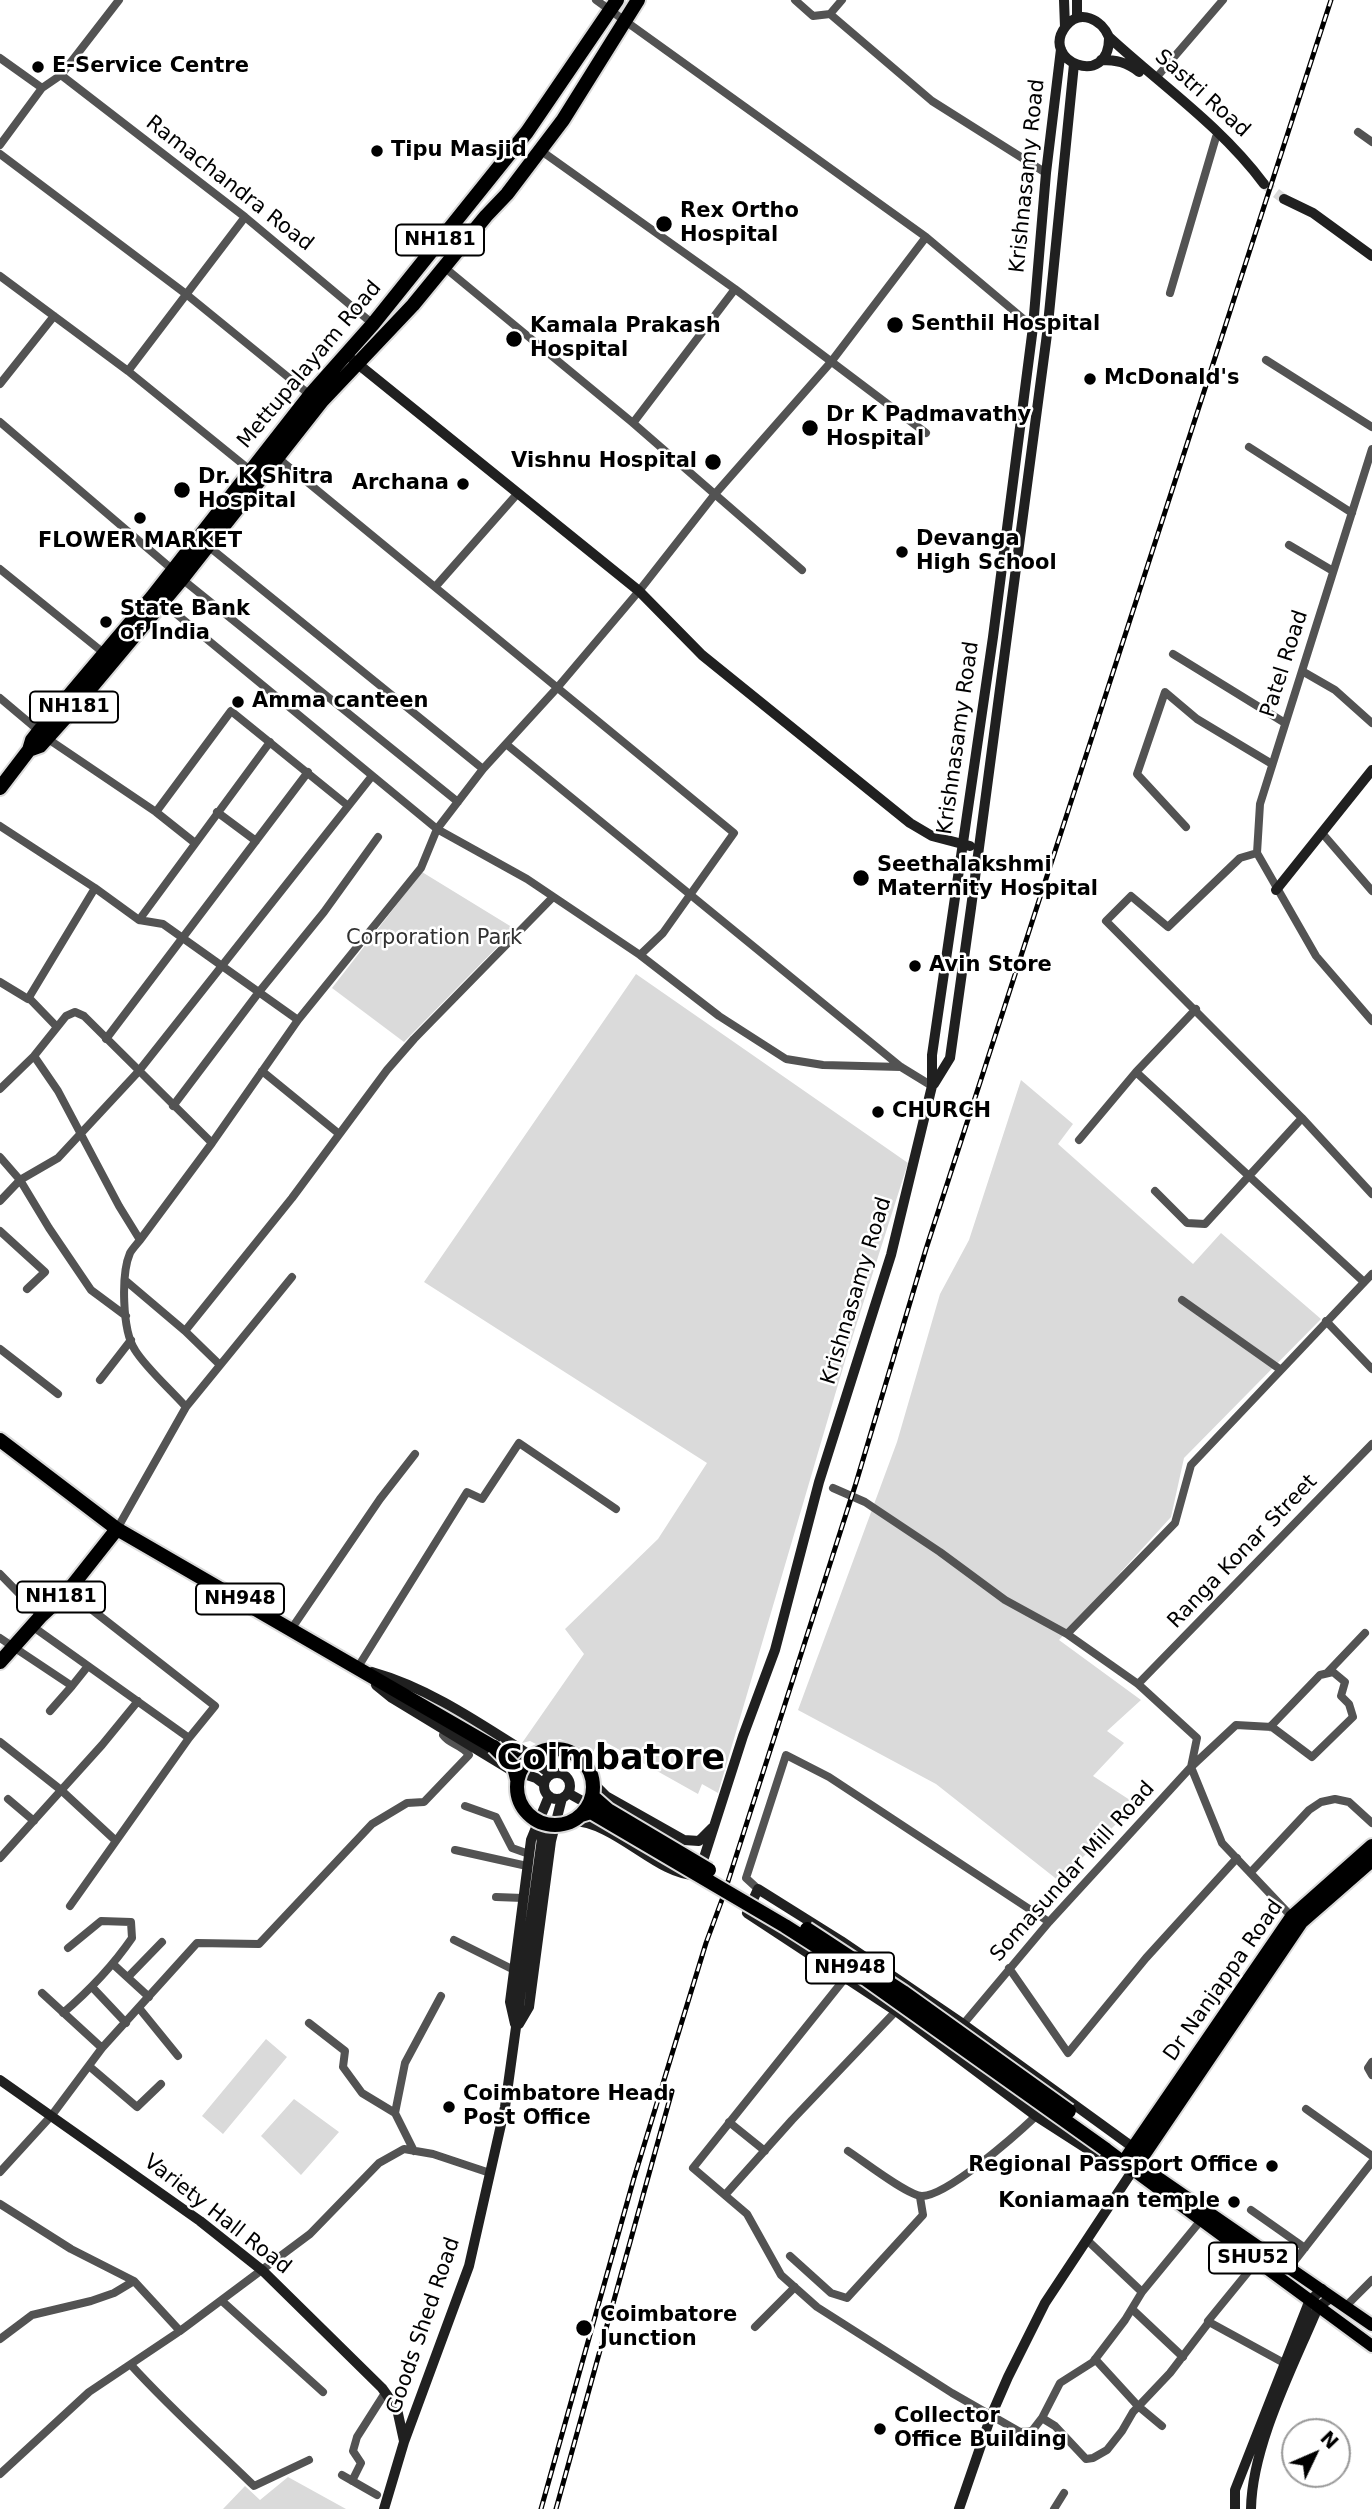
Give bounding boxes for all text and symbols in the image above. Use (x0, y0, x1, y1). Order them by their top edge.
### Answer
street label: Sastri Road (1149, 45, 1255, 143)
place label: E-Service Centre (52, 54, 249, 80)
marker: E-Service Centre (30, 59, 46, 75)
street label: Krishnasamy Road (1005, 78, 1051, 274)
street label: Ramachandra Road (140, 111, 318, 257)
place label: Tipu Masjid (391, 138, 527, 164)
marker: Tipu Masjid (369, 143, 385, 159)
place label: Rex Ortho Hospital (680, 199, 799, 249)
marker: Rex Ortho Hospital (654, 214, 674, 234)
road number: NH181 (396, 224, 484, 256)
street label: Mettupalayam Road (233, 276, 387, 454)
place label: Senthil Hospital (911, 312, 1100, 338)
place label: Kamala Prakash Hospital (530, 314, 721, 364)
marker: Senthil Hospital (885, 315, 905, 335)
marker: Kamala Prakash Hospital (504, 329, 524, 349)
place label: McDonald's (1104, 366, 1239, 392)
marker: McDonald's (1082, 371, 1098, 387)
place label: Dr K Padmavathy Hospital (826, 403, 1031, 453)
marker: Dr K Padmavathy Hospital (800, 418, 820, 438)
place label: Vishnu Hospital (511, 449, 697, 475)
marker: Vishnu Hospital (703, 452, 723, 472)
place label: Dr. K Shitra Hospital (198, 465, 334, 515)
place label: Archana (352, 471, 449, 497)
marker: Archana (455, 476, 471, 492)
marker: Dr. K Shitra Hospital (172, 480, 192, 500)
marker: FLOWER MARKET (132, 510, 148, 526)
place label: Devanga High School (916, 527, 1057, 577)
place label: FLOWER MARKET (38, 529, 242, 555)
marker: Devanga High School (894, 544, 910, 560)
place label: State Bank of India (120, 597, 250, 647)
street label: Patel Road (1256, 607, 1314, 721)
marker: State Bank of India (98, 614, 114, 630)
street label: Krishnasamy Road (933, 640, 985, 836)
place label: Amma canteen (252, 689, 429, 715)
road number: NH181 (30, 692, 118, 722)
marker: Amma canteen (230, 694, 246, 710)
place label: Seethalakshmi Maternity Hospital (877, 853, 1098, 903)
marker: Seethalakshmi Maternity Hospital (851, 868, 871, 888)
park label: Corporation Park (346, 926, 522, 952)
place label: Avin Store (929, 953, 1052, 979)
marker: Avin Store (907, 958, 923, 974)
place label: CHURCH (892, 1099, 991, 1125)
marker: CHURCH (870, 1104, 886, 1120)
street label: Krishnasamy Road (816, 1194, 898, 1388)
street label: Ranga Konar Street (1163, 1470, 1323, 1634)
road number: NH181 (17, 1582, 105, 1612)
road number: NH948 (196, 1583, 284, 1614)
district label: Coimbatore (497, 1739, 725, 1781)
street label: Somasundar Mill Road (985, 1777, 1161, 1967)
street label: Dr Nanjappa Road (1159, 1896, 1289, 2066)
road number: NH948 (806, 1952, 894, 1984)
place label: Coimbatore Head Post Office (463, 2082, 669, 2132)
marker: Coimbatore Head Post Office (441, 2099, 457, 2115)
street label: Variety Hall Road (138, 2150, 296, 2280)
place label: Regional Passport Office (968, 2153, 1258, 2179)
marker: Regional Passport Office (1264, 2158, 1280, 2174)
place label: Koniamaan temple (998, 2189, 1220, 2215)
marker: Koniamaan temple (1226, 2194, 1242, 2210)
street label: Goods Shed Road (382, 2234, 466, 2418)
road number: SHU52 (1209, 2242, 1297, 2274)
place label: Coimbatore Junction (600, 2303, 737, 2353)
marker: Coimbatore Junction (574, 2318, 594, 2338)
place label: Collector Office Building (894, 2404, 1067, 2454)
north arrow (1281, 2418, 1351, 2488)
marker: Collector Office Building (872, 2421, 888, 2437)
text: N (1316, 2426, 1343, 2453)

